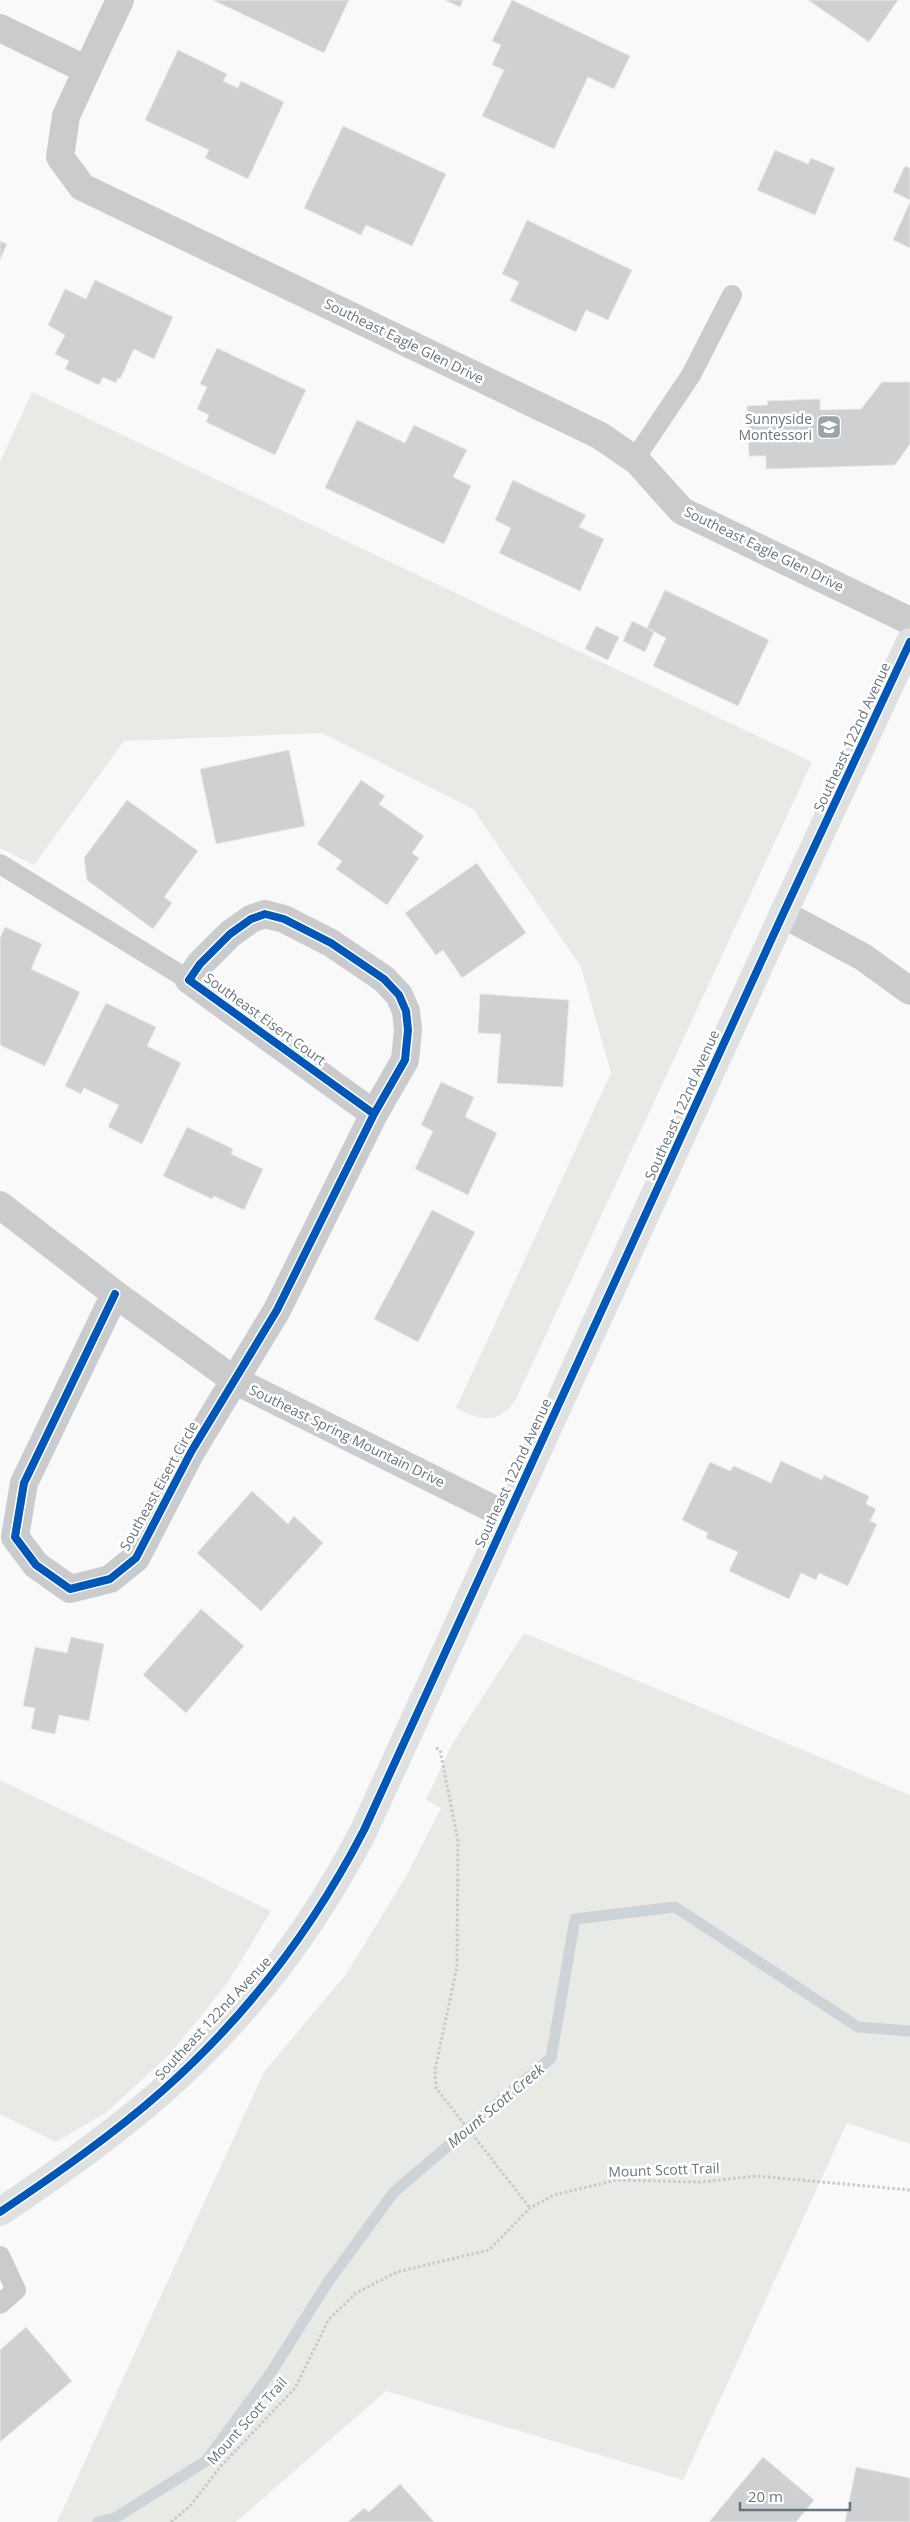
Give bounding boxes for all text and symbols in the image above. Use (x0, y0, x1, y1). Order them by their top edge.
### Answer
street label: Southeast Eagle Glen Drive (321, 294, 487, 388)
place label: Sunnyside Montessori (739, 409, 812, 444)
school or university icon: Sunnyside Montessori (816, 414, 842, 440)
street label: Southeast Eagle Glen Drive (681, 502, 847, 596)
street label: Southeast 122nd Avenue (809, 659, 895, 815)
street label: Southeast Eisert Court (201, 968, 330, 1069)
street label: Southeast 122nd Avenue (640, 1026, 723, 1183)
street label: Southeast Spring Mountain Drive (246, 1380, 448, 1491)
street label: Southeast 122nd Avenue (470, 1395, 556, 1551)
street label: Southeast Eisert Circle (115, 1417, 202, 1554)
street label: Southeast 122nd Avenue (150, 1952, 275, 2084)
water label: Mount Scott Creek (443, 2058, 549, 2152)
street label: Mount Scott Trail (608, 2158, 720, 2181)
street label: Mount Scott Trail (202, 2373, 291, 2468)
scale bar (740, 2480, 850, 2512)
text: 20 m (748, 2486, 783, 2506)

